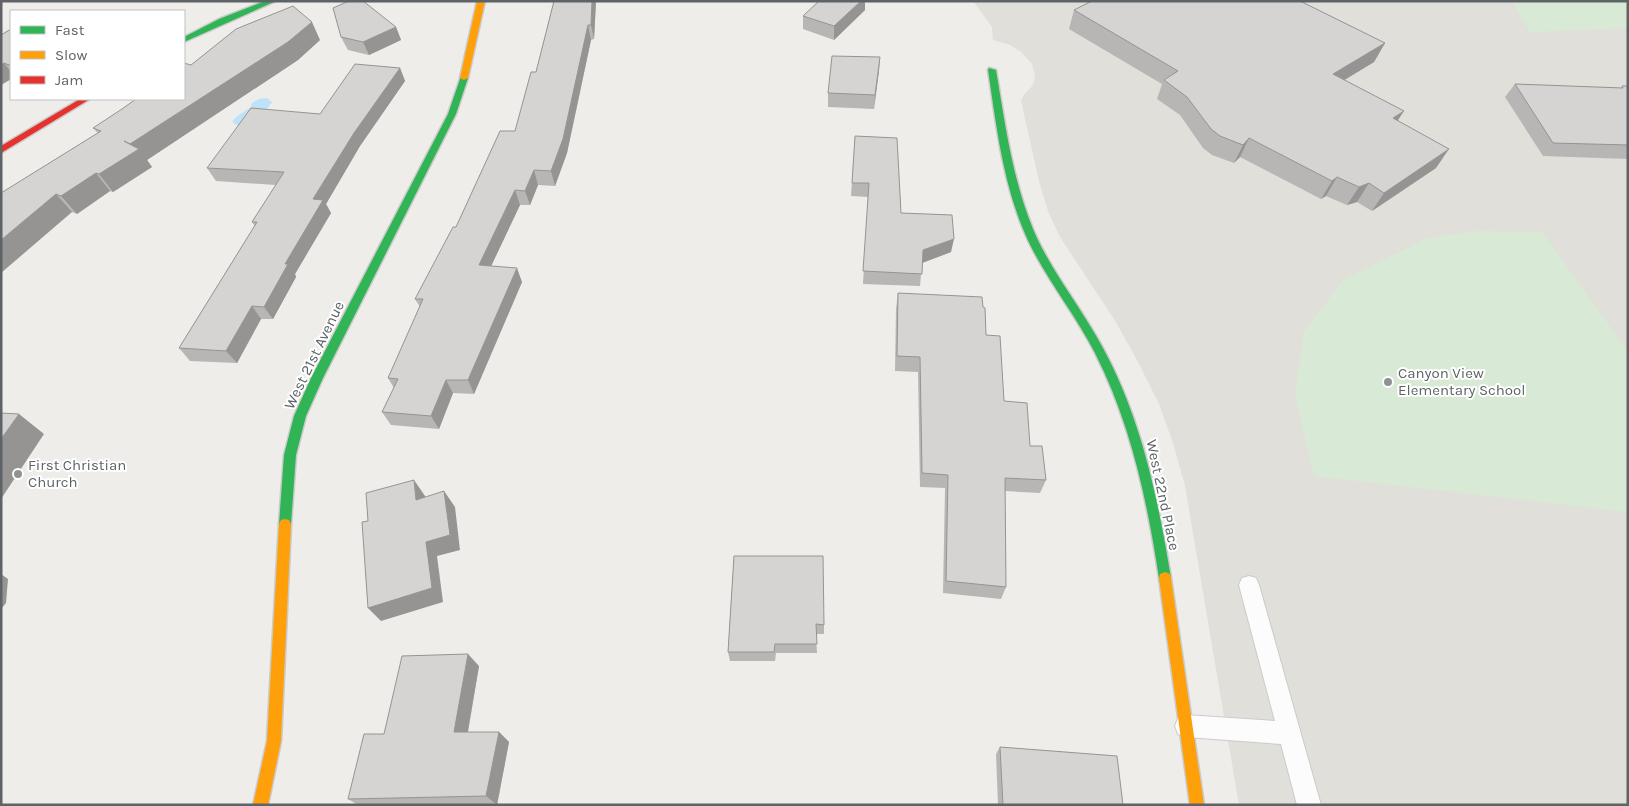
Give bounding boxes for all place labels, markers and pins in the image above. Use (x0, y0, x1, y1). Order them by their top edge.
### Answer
place label: Canyon View Elementary School (1398, 364, 1525, 399)
marker: Canyon View Elementary School (1382, 376, 1394, 388)
place label: First Christian Church (28, 456, 126, 491)
marker: First Christian Church (12, 468, 24, 480)

